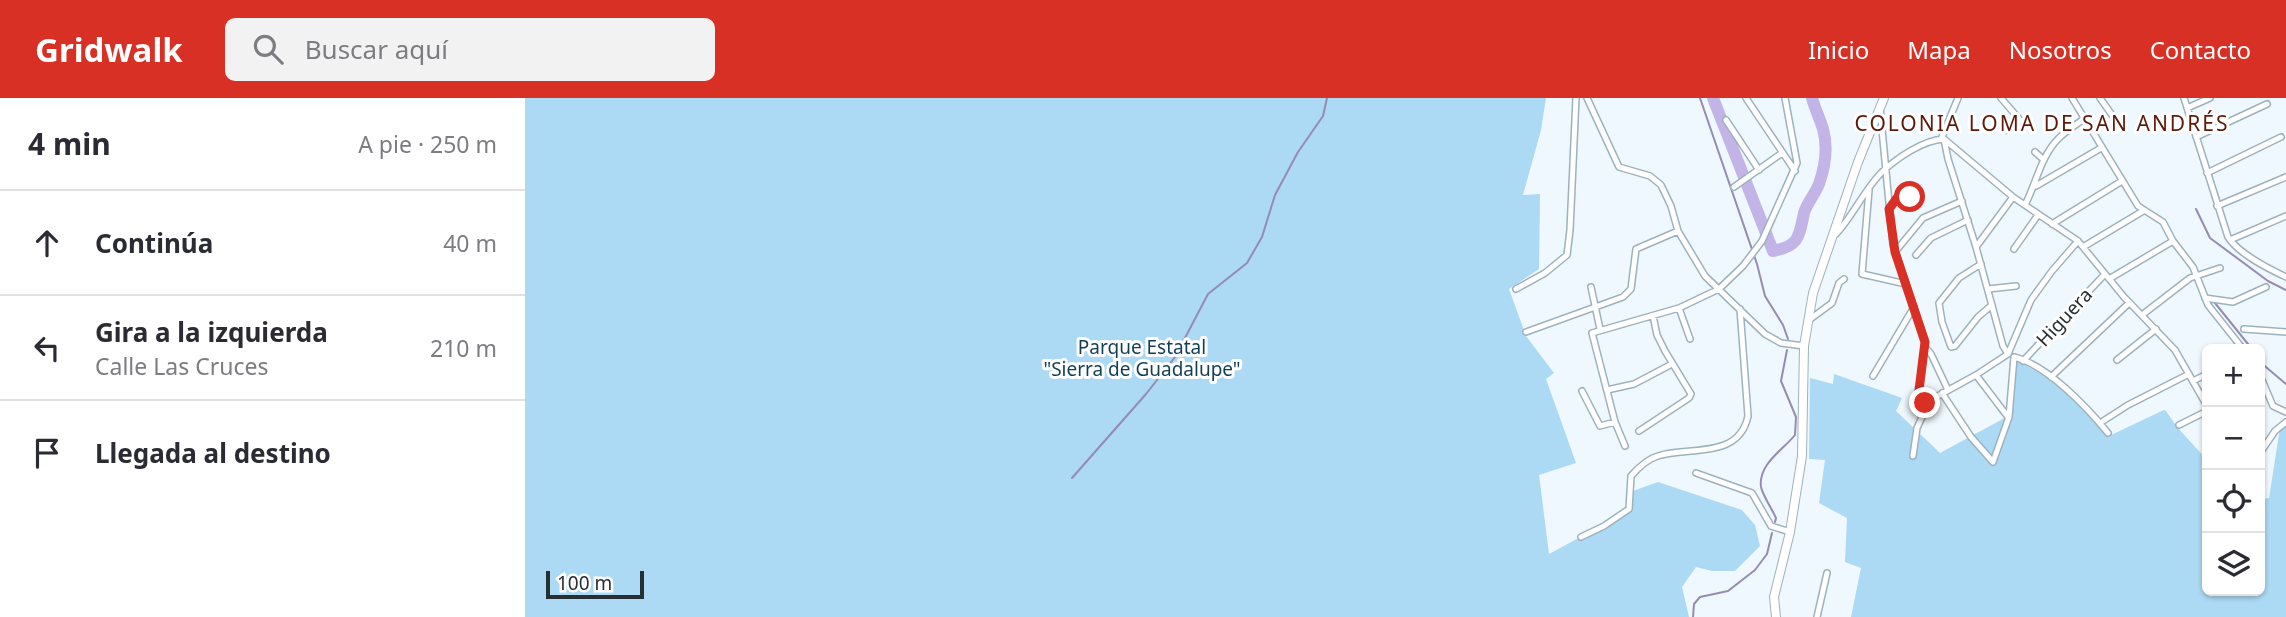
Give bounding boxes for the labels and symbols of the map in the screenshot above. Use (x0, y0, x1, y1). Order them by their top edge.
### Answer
district label: COLONIA LOMA DE SAN ANDRÉS (1855, 109, 2229, 137)
route start (1894, 181, 1925, 212)
street label: Higuera (2030, 282, 2098, 352)
park label: Parque Estatal "Sierra de Guadalupe" (1043, 334, 1241, 382)
route end (1909, 387, 1940, 418)
scale bar (546, 568, 644, 600)

